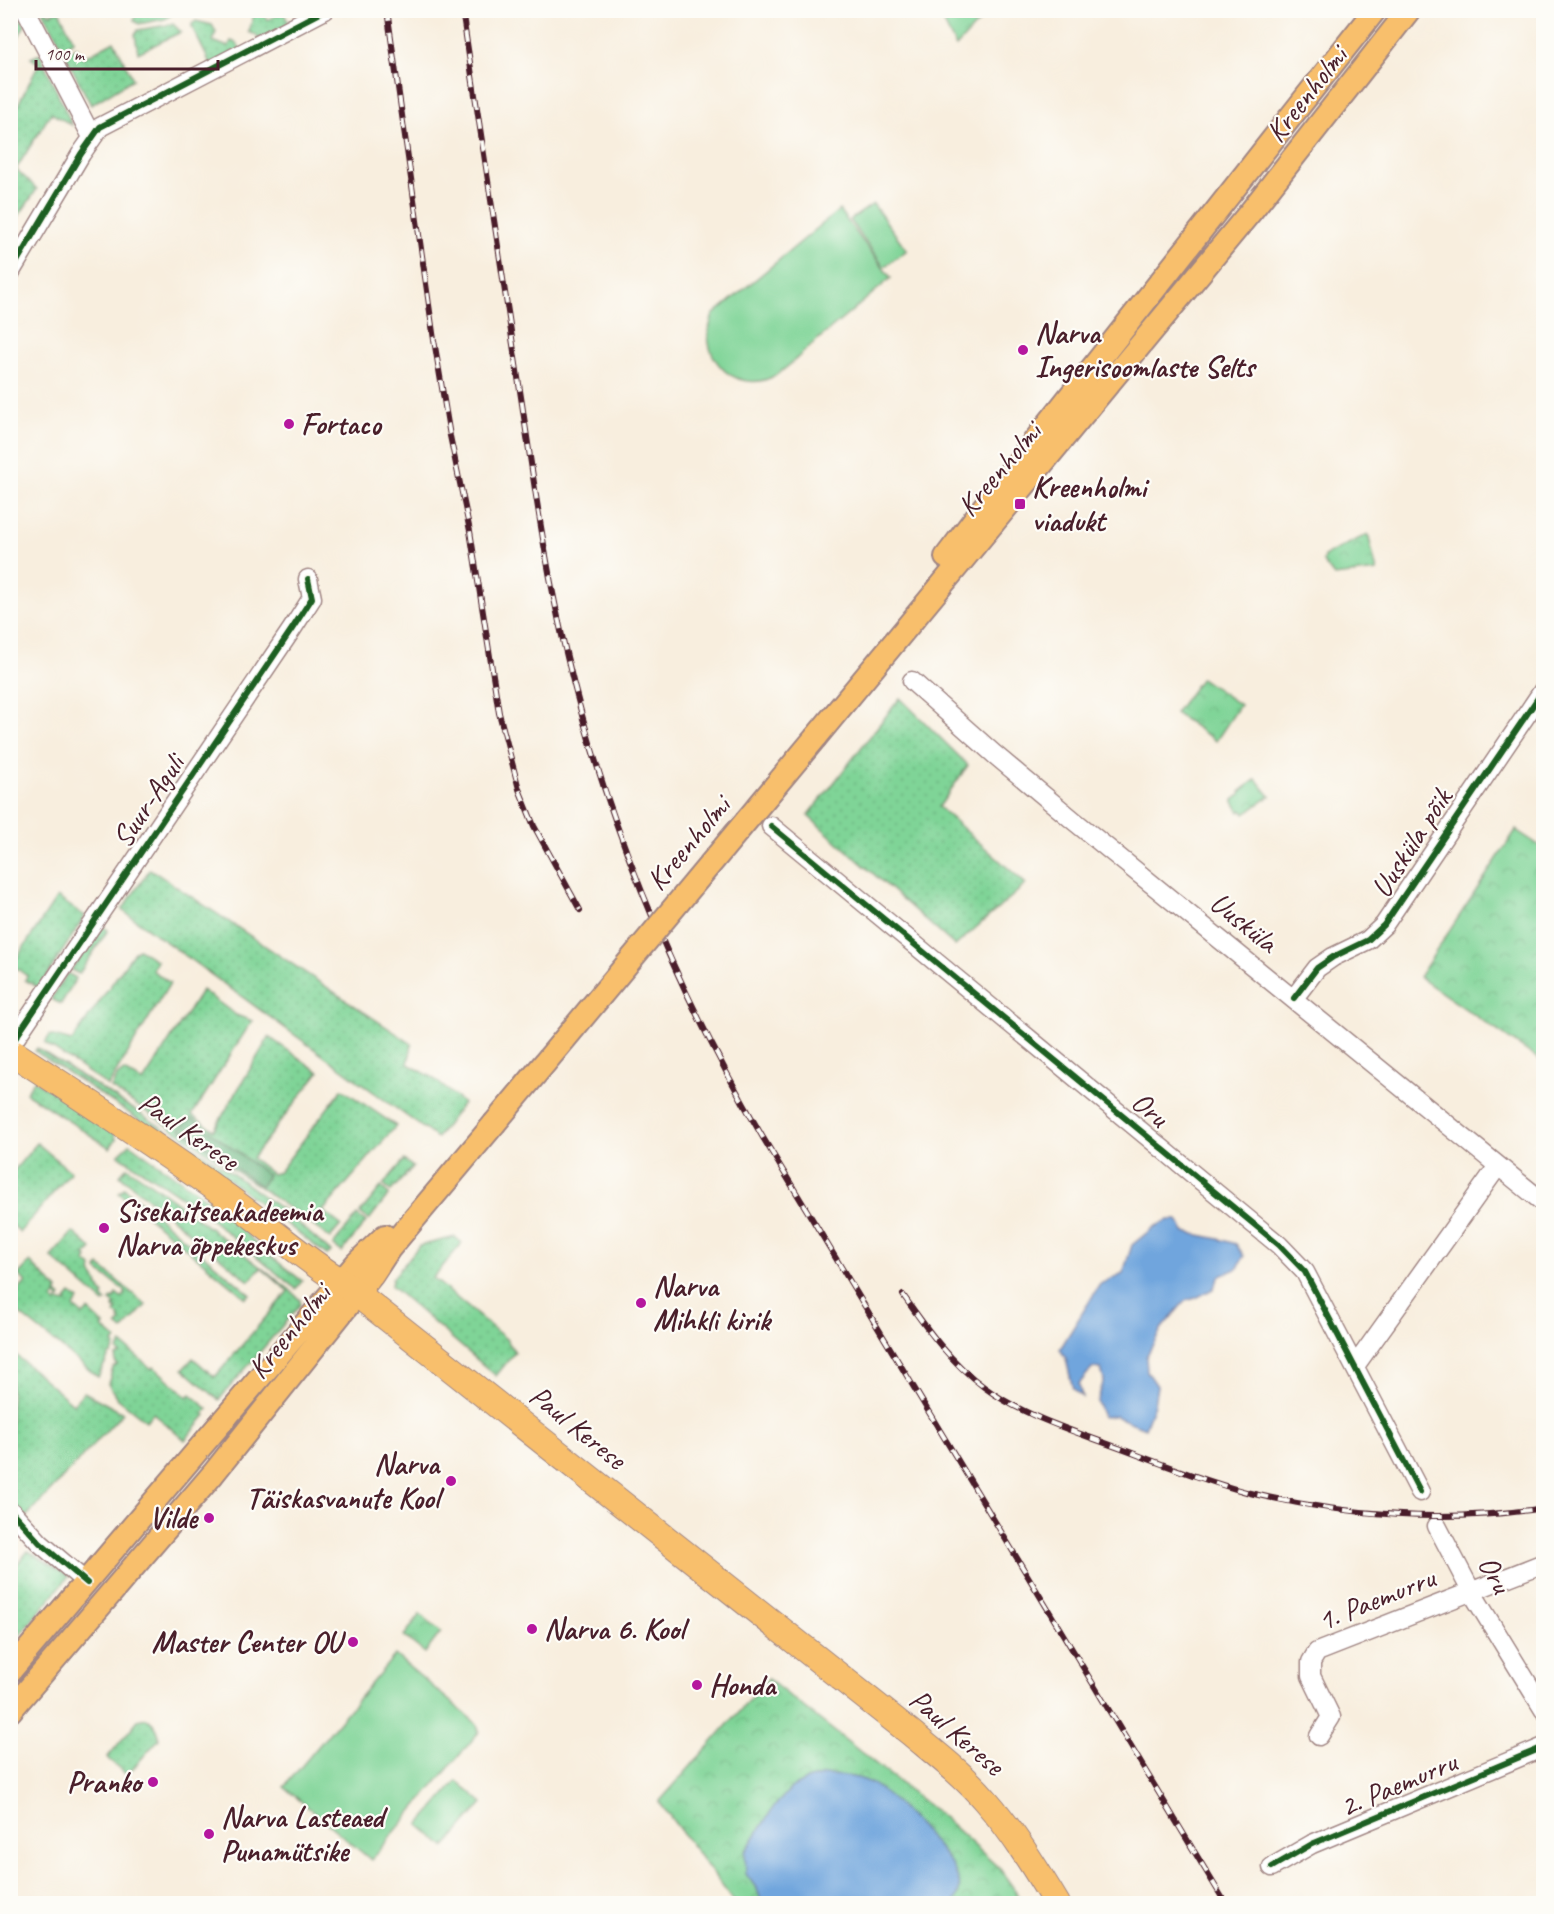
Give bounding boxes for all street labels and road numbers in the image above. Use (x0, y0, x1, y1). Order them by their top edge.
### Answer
street label: Kreenholmi (1257, 36, 1358, 150)
street label: Kreenholmi (948, 411, 1052, 524)
street label: Suur-Aguli (103, 744, 195, 855)
street label: Uusküla põik (1362, 780, 1461, 905)
street label: Kreenholmi (637, 785, 741, 898)
street label: Uusküla (1202, 883, 1287, 962)
street label: Paul Kerese (132, 1083, 248, 1180)
street label: Oru (1124, 1083, 1178, 1137)
street label: Kreenholmi (239, 1273, 341, 1386)
street label: Paul Kerese (522, 1377, 636, 1479)
street label: Oru (1469, 1549, 1521, 1601)
street label: 1. Paemurru (1312, 1558, 1442, 1640)
street label: Paul Kerese (902, 1680, 1014, 1785)
street label: 2. Paemurru (1334, 1742, 1464, 1825)

